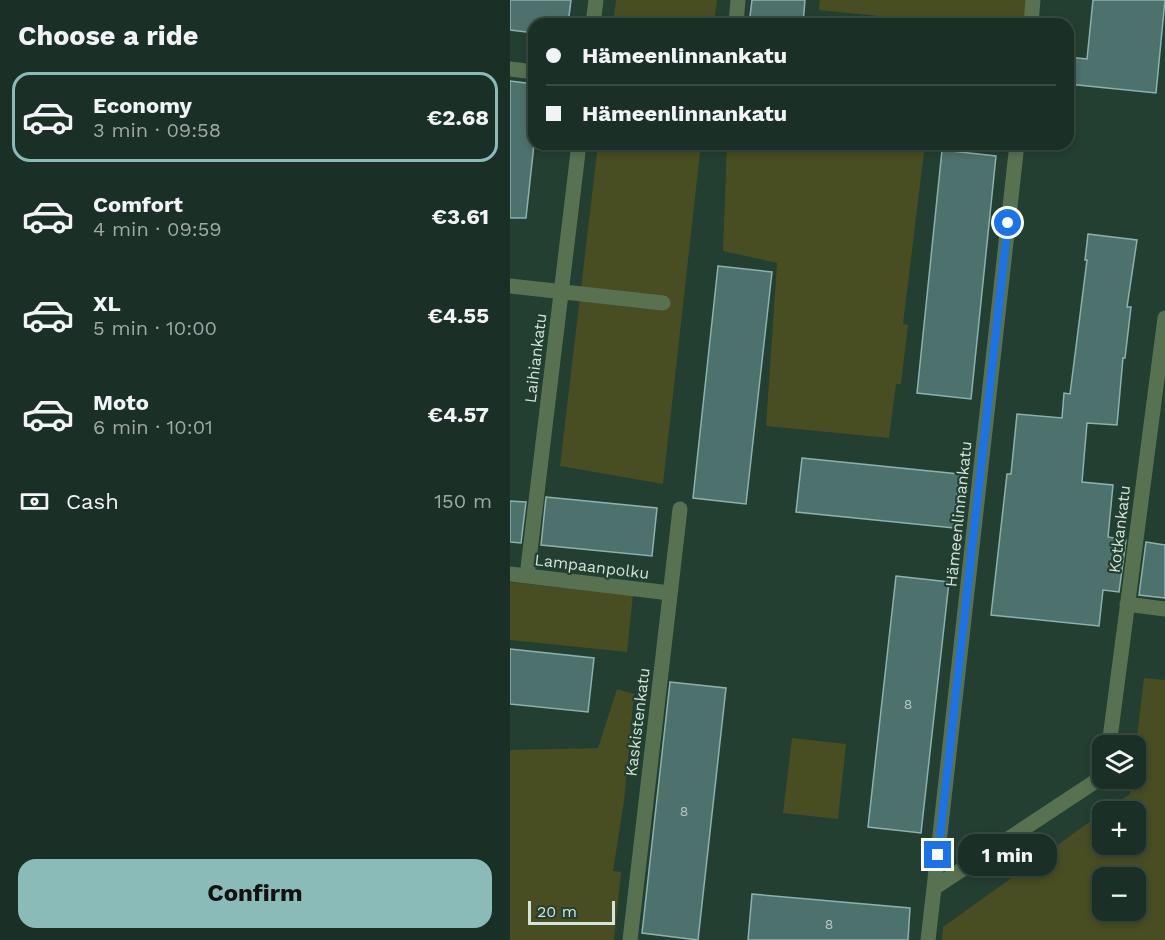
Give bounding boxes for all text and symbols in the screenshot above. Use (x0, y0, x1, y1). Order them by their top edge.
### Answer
text: Choose a ride (18, 20, 198, 52)
text: Hämeenlinnankatu (582, 43, 787, 68)
icon: car (21, 90, 75, 144)
text: Economy (93, 93, 192, 118)
text: Hämeenlinnankatu (582, 101, 787, 126)
text: €2.68 (427, 105, 489, 130)
text: 3 min · 09:58 (93, 118, 221, 142)
icon: car (21, 189, 75, 243)
text: Comfort (93, 192, 183, 217)
text: €3.61 (432, 204, 489, 229)
route start (994, 209, 1021, 236)
text: 4 min · 09:59 (93, 217, 222, 241)
icon: car (21, 288, 75, 342)
text: XL (93, 291, 121, 316)
text: €4.55 (427, 303, 489, 328)
street label: Laihiankatu (521, 312, 550, 404)
text: 5 min · 10:00 (93, 316, 217, 340)
icon: car (21, 387, 75, 441)
text: Moto (93, 390, 149, 415)
text: €4.57 (428, 402, 489, 427)
text: 6 min · 10:01 (93, 415, 213, 439)
street label: Hämeenlinnankatu (941, 440, 976, 588)
street label: Kotkankatu (1105, 484, 1134, 574)
icon: cash (18, 485, 51, 518)
text: Cash (66, 489, 119, 514)
text: 150 m (434, 489, 492, 513)
street label: Lampaanpolku (534, 550, 650, 583)
street label: Kaskistenkatu (621, 667, 654, 778)
house number: 8 (904, 696, 912, 712)
map controls (1092, 735, 1146, 921)
button: layers (1092, 735, 1146, 789)
button: + (1092, 801, 1146, 855)
house number: 8 (680, 803, 688, 819)
callout: 1 min (959, 834, 1058, 876)
route end (924, 841, 951, 868)
text: 1 min (982, 843, 1033, 867)
button: Confirm (18, 859, 492, 928)
button: − (1092, 867, 1146, 921)
scale bar (528, 898, 615, 926)
text: 20 m (537, 902, 577, 921)
house number: 8 (825, 916, 833, 932)

